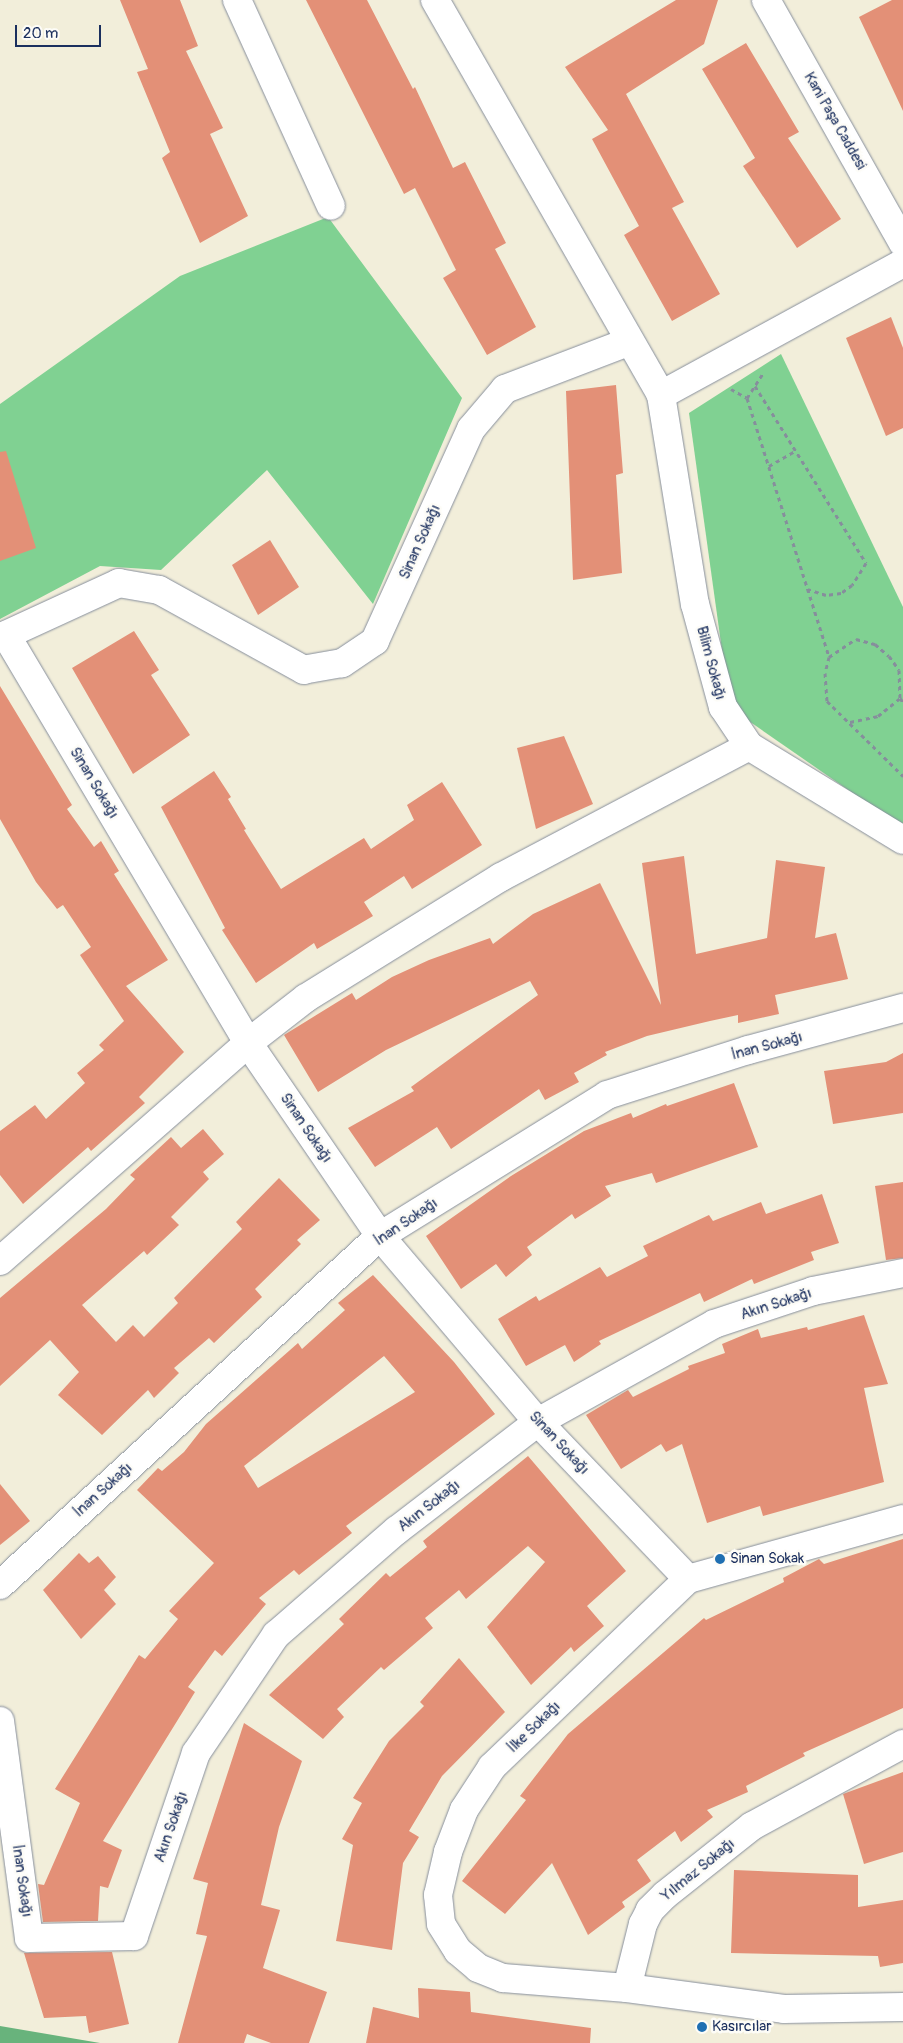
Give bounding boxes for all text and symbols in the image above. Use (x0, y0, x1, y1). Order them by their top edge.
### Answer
scale bar (18, 15, 104, 47)
text: 20 m (23, 24, 58, 43)
street label: Kani Paşa Caddesi (800, 69, 870, 173)
street label: Sinan Sokağı (396, 502, 444, 582)
street label: Bilim Sokağı (693, 624, 729, 702)
street label: Sinan Sokağı (66, 744, 122, 822)
street label: İnan Sokağı (729, 1028, 805, 1064)
street label: Sinan Sokağı (276, 1090, 336, 1166)
street label: İnan Sokağı (371, 1194, 441, 1250)
street label: Akın Sokağı (738, 1284, 814, 1324)
street label: Sinan Sokağı (525, 1408, 593, 1478)
street label: İnan Sokağı (70, 1459, 136, 1521)
street label: Akın Sokağı (394, 1476, 464, 1536)
place label: Sinan Sokak (730, 1550, 804, 1568)
marker: Sinan Sokak (714, 1553, 726, 1565)
street label: İlke Sokağı (504, 1697, 564, 1757)
street label: Akın Sokağı (150, 1789, 192, 1865)
street label: Yılmaz Sokağı (658, 1835, 738, 1905)
street label: İnan Sokağı (8, 1844, 36, 1918)
place label: Kasırcılar (712, 2018, 772, 2036)
marker: Kasırcılar (696, 2021, 708, 2033)

